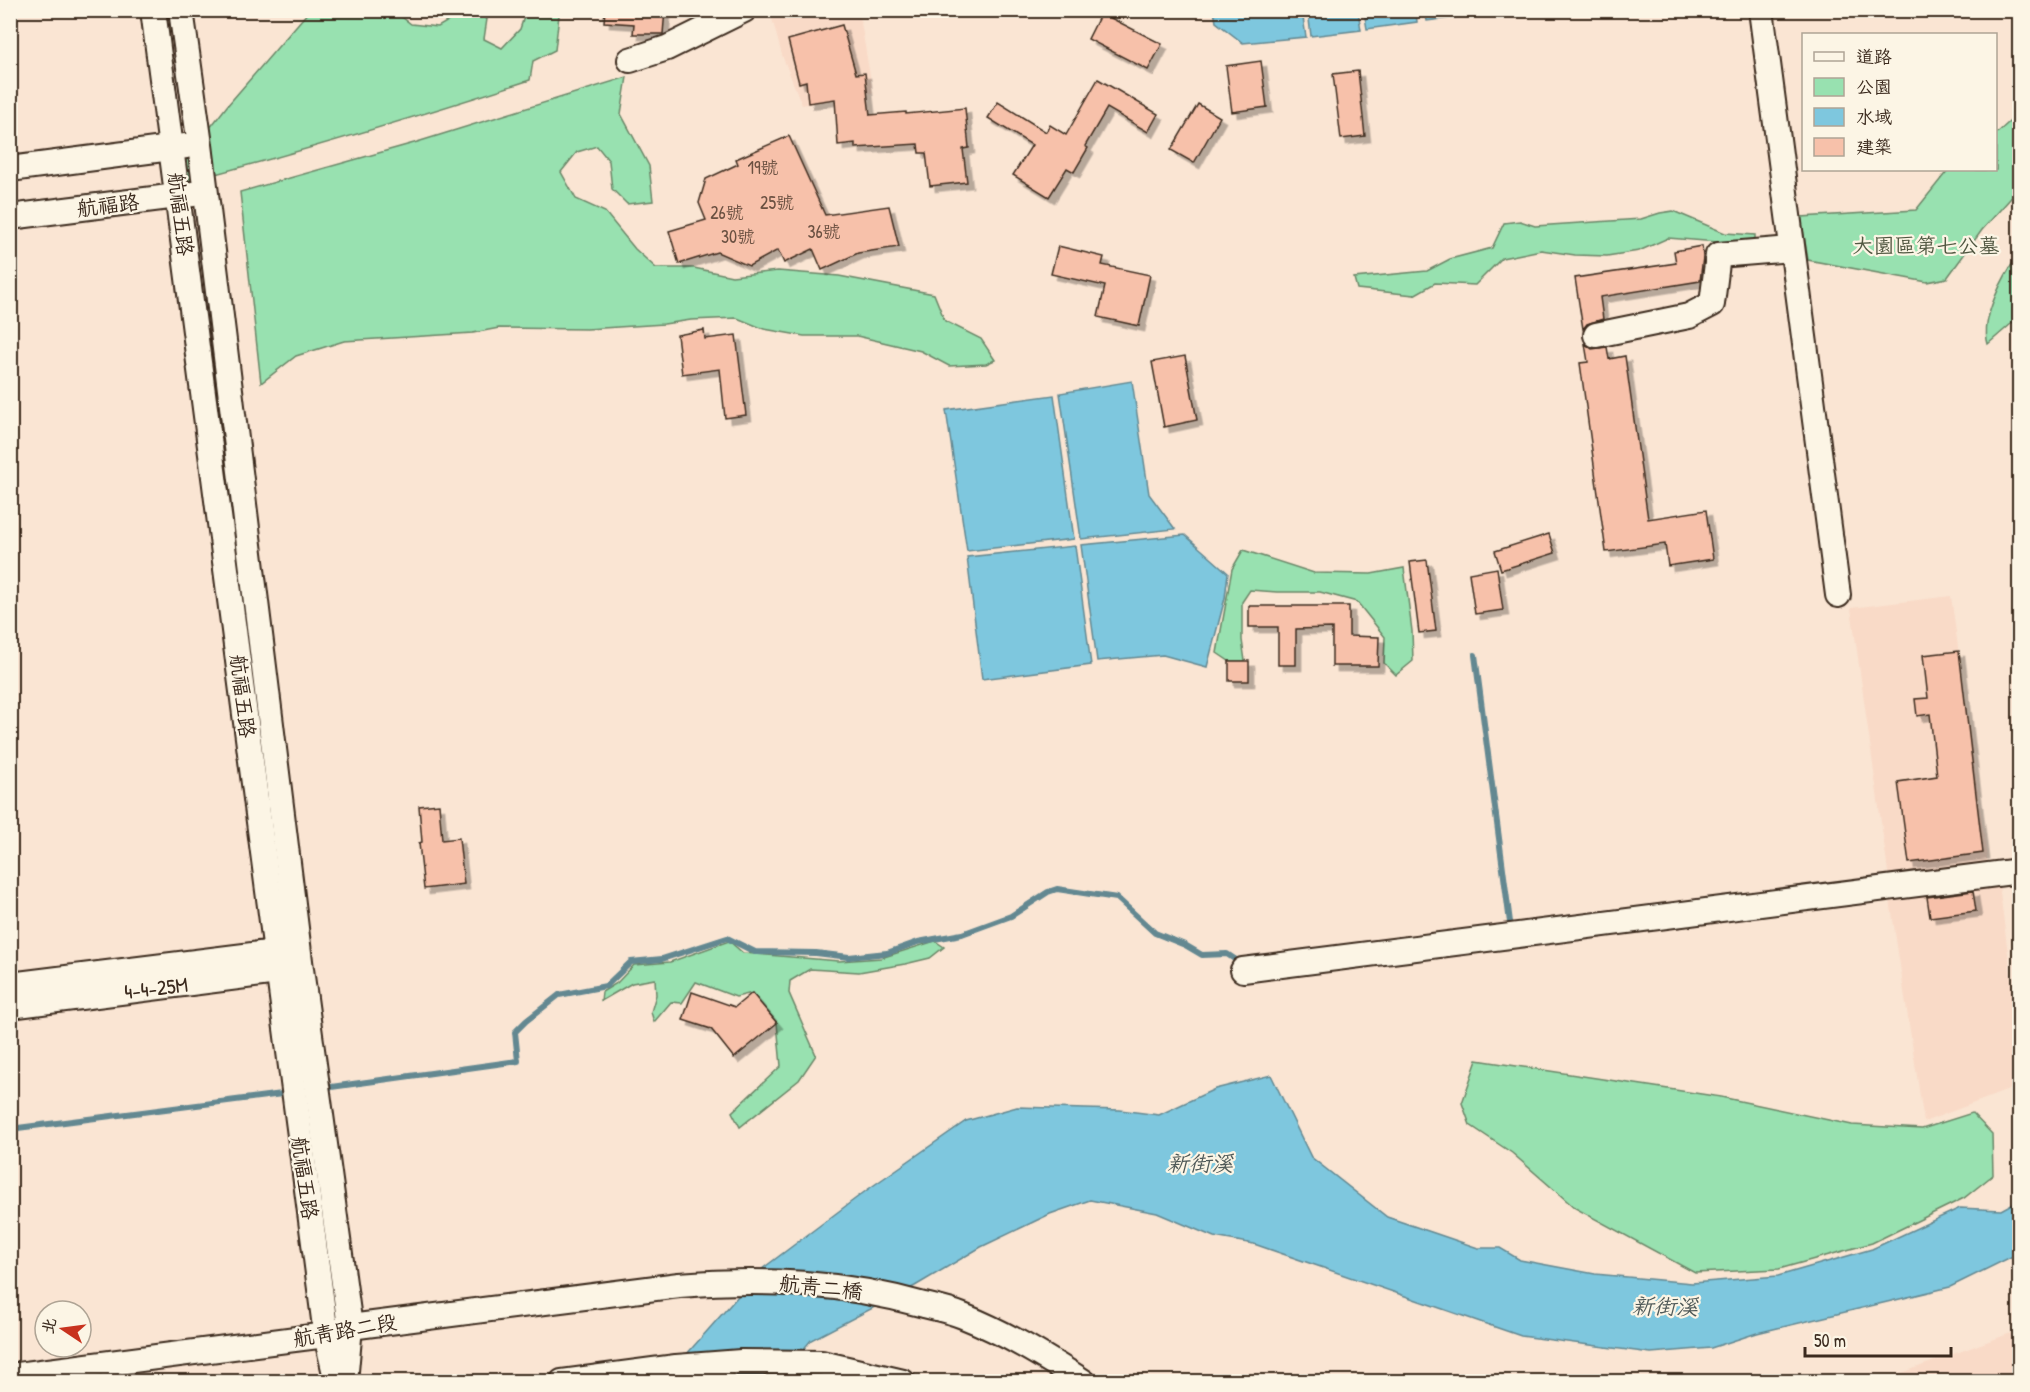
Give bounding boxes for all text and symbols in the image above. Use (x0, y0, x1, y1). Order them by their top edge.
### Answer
legend (1802, 33, 1997, 171)
text: 道路 (1856, 44, 1892, 69)
text: 公園 (1856, 74, 1892, 99)
text: 水域 (1856, 104, 1892, 129)
text: 建築 (1856, 134, 1892, 159)
house number: 19號 (747, 155, 779, 180)
street label: 航福五路 (161, 171, 201, 257)
street label: 航福路 (75, 187, 141, 223)
house number: 25號 (760, 190, 794, 215)
house number: 26號 (710, 200, 744, 225)
house number: 36號 (807, 219, 841, 244)
house number: 30號 (721, 224, 755, 249)
park label: 大園區第七公墓 (1853, 231, 2000, 260)
street label: 航福五路 (223, 653, 263, 739)
street label: 4-4-25M (123, 970, 189, 1006)
street label: 航福五路 (285, 1134, 325, 1222)
water label: 新街溪 (1167, 1148, 1234, 1178)
street label: 航青二橋 (778, 1268, 864, 1306)
water label: 新街溪 (1632, 1290, 1699, 1322)
north arrow (33, 1299, 93, 1359)
street label: 航青路二段 (291, 1307, 399, 1353)
text: 北 (36, 1315, 61, 1336)
scale bar (1805, 1320, 1950, 1358)
text: 50 m (1814, 1328, 1846, 1353)

